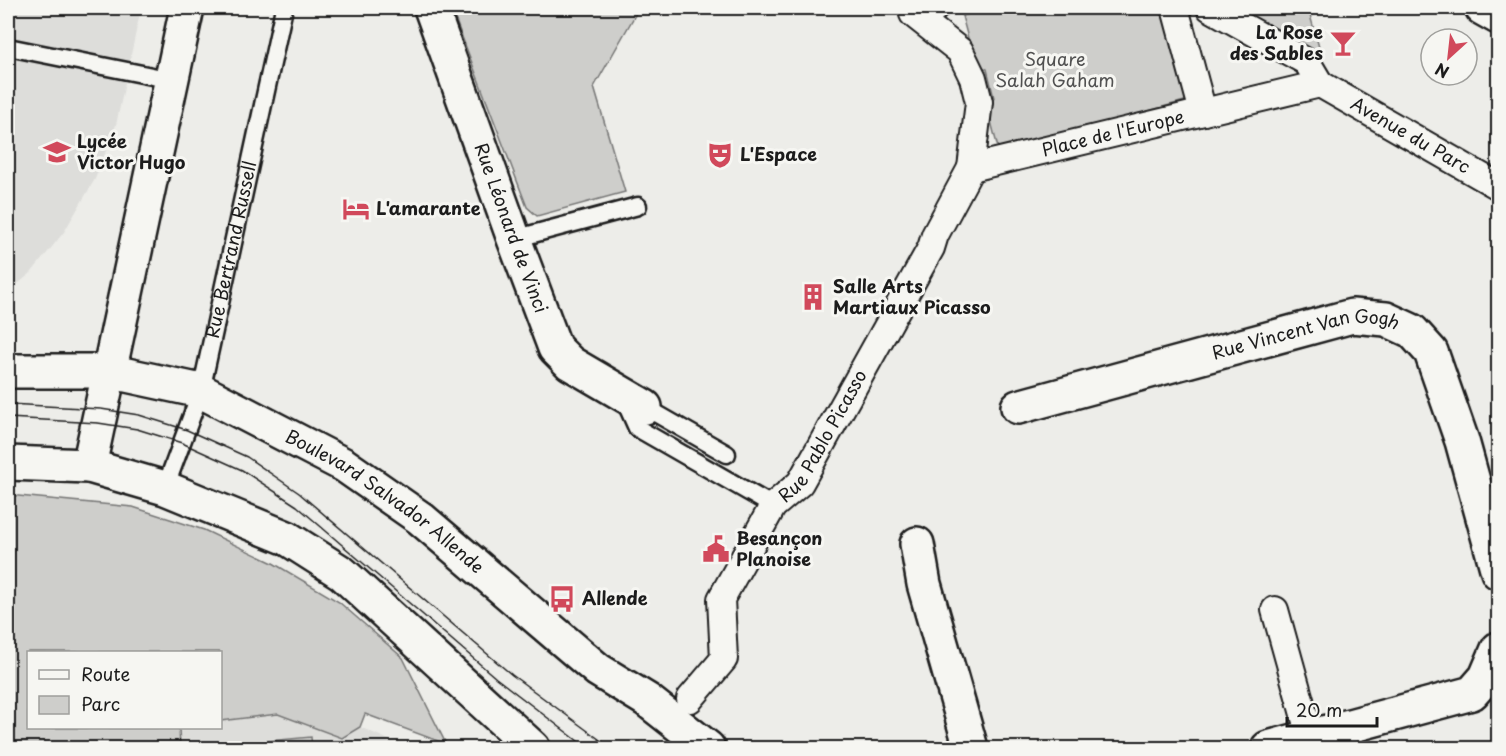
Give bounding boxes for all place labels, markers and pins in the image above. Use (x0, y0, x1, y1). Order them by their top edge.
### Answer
place label: La Rose des Sables (1230, 18, 1323, 66)
bar icon: La Rose des Sables (1328, 28, 1358, 58)
place label: Lycée Victor Hugo (77, 127, 186, 175)
school or university icon: Lycée Victor Hugo (42, 137, 72, 167)
theatre icon: L'Espace (705, 140, 735, 170)
place label: L'Espace (740, 140, 817, 167)
hotel icon: L'amarante (341, 194, 371, 224)
place label: L'amarante (376, 194, 481, 221)
place label: Salle Arts Martiaux Picasso (833, 272, 991, 320)
building icon: Salle Arts Martiaux Picasso (798, 282, 828, 312)
place label: Besançon Planoise (736, 524, 822, 572)
public building icon: Besançon Planoise (701, 534, 731, 564)
bus stop icon: Allende (547, 584, 577, 614)
place label: Allende (582, 584, 648, 611)

